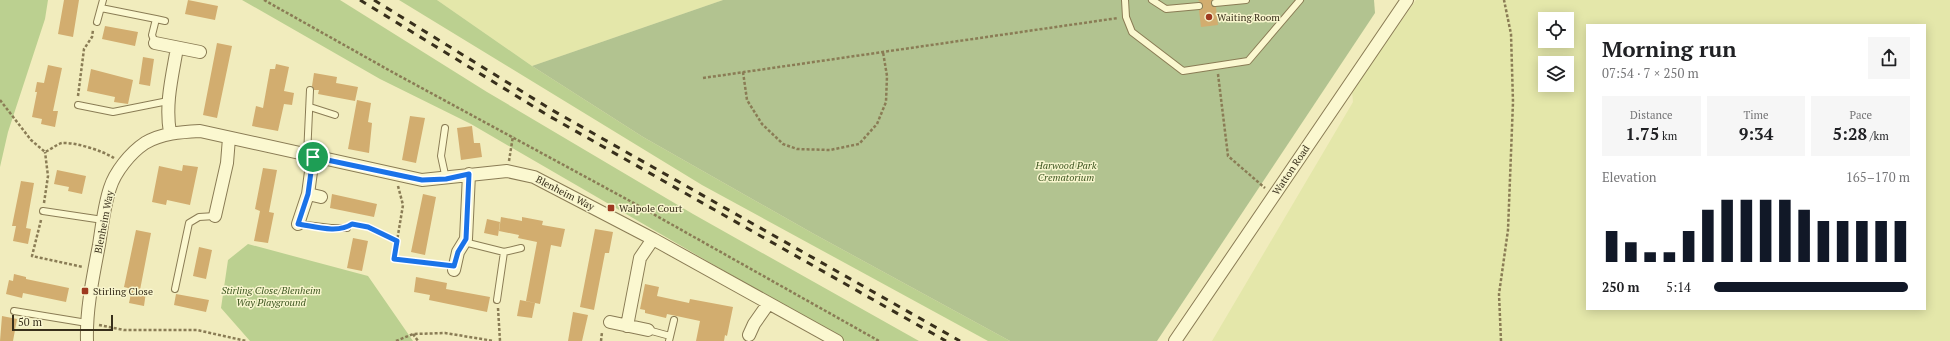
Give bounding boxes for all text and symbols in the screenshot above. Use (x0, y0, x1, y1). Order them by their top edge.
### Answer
place label: Waiting Room (1217, 11, 1280, 24)
marker: Waiting Room (1204, 12, 1214, 22)
map controls (1538, 12, 1574, 92)
button: locate (1538, 12, 1574, 48)
text: Morning run (1602, 34, 1736, 63)
button: share (1868, 37, 1910, 79)
button: layers (1538, 56, 1574, 92)
text: 07:54 · 7 × 250 m (1602, 64, 1699, 82)
text: Distance (1630, 108, 1673, 122)
text: Time (1743, 108, 1769, 122)
text: Pace (1849, 108, 1872, 122)
text: 1.75 (1625, 122, 1659, 145)
text: 9:34 (1739, 122, 1773, 145)
text: 5:28 (1833, 122, 1867, 145)
text: km (1659, 129, 1677, 143)
text: /km (1867, 129, 1889, 143)
pin (296, 140, 330, 174)
street label: Watton Road (1270, 142, 1313, 197)
icon: arrive (302, 146, 324, 168)
park label: Harwood Park Crematorium (1035, 159, 1097, 184)
text: Elevation (1602, 168, 1657, 186)
text: 165–170 m (1846, 168, 1910, 186)
street label: Blenheim Way (534, 173, 597, 214)
street label: Blenheim Way (92, 188, 117, 255)
place label: Walpole Court (619, 202, 683, 215)
marker: Walpole Court (606, 203, 616, 213)
text: 250 m (1602, 278, 1640, 296)
text: 5:14 (1666, 278, 1691, 296)
park label: Stirling Close/Blenheim Way Playground (221, 284, 321, 309)
place label: Stirling Close (93, 285, 153, 298)
marker: Stirling Close (80, 286, 90, 296)
scale bar (12, 313, 113, 332)
text: 50 m (18, 315, 42, 329)

